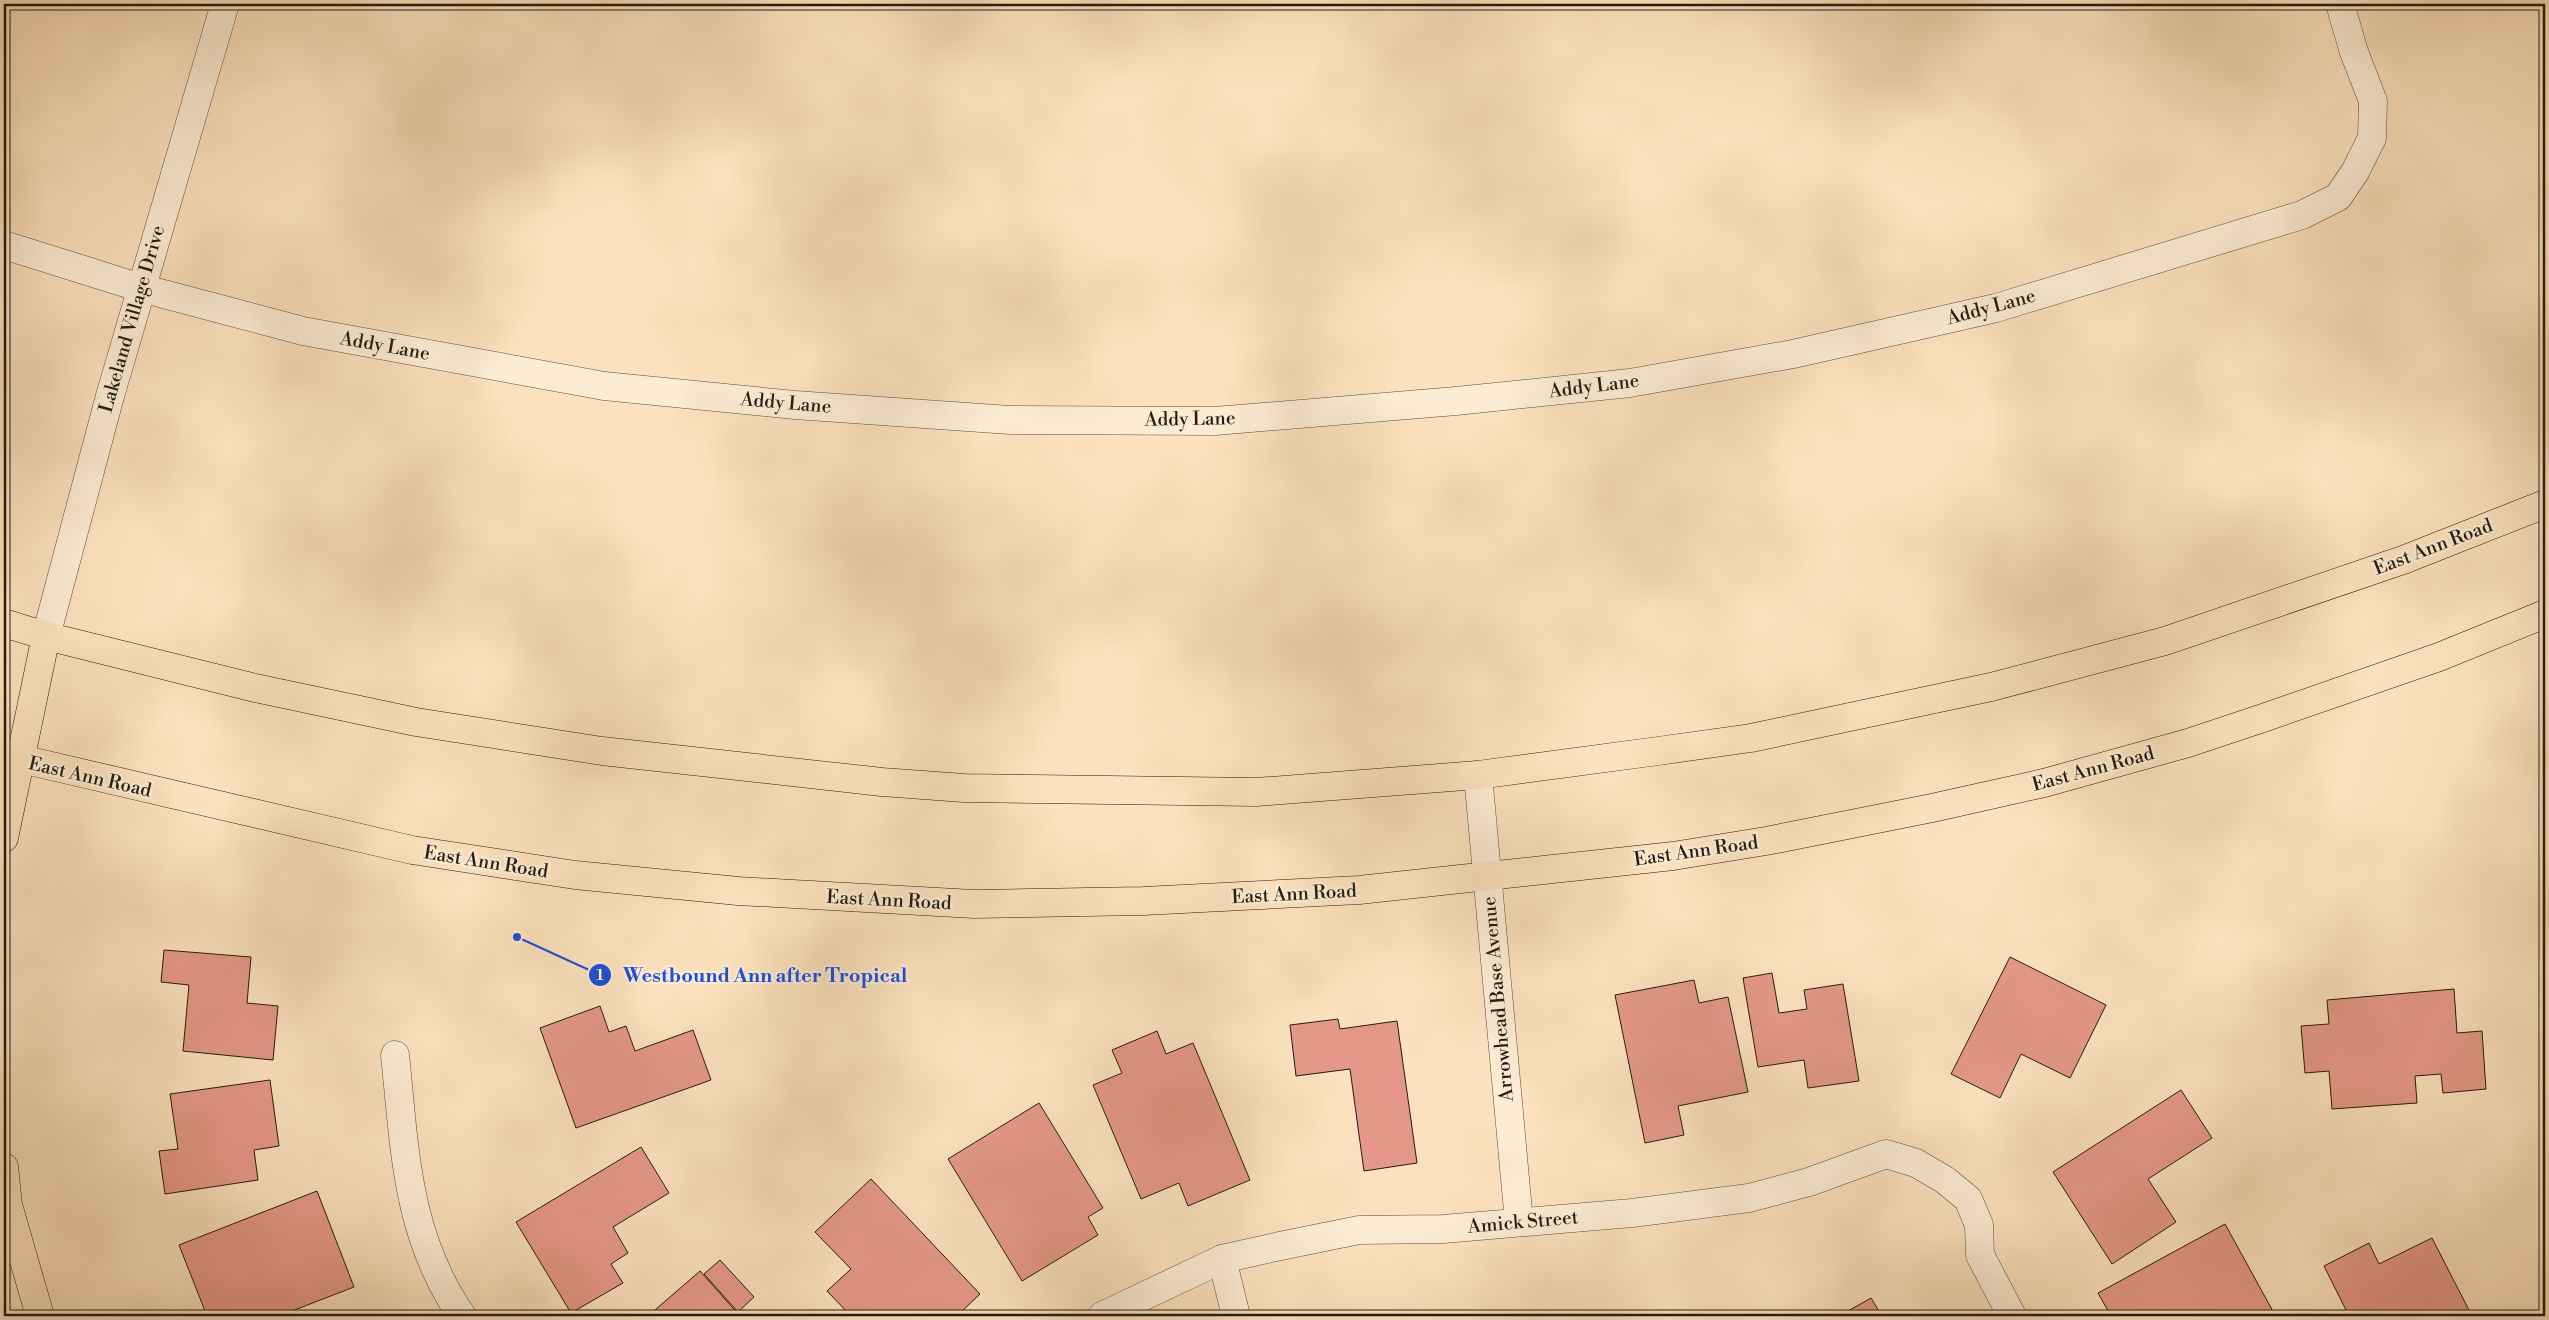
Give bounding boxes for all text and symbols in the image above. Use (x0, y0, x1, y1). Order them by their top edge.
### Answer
street label: Lakeland Village Drive (94, 222, 170, 416)
street label: Addy Lane (1943, 284, 2038, 331)
street label: Addy Lane (337, 326, 432, 366)
street label: Addy Lane (1546, 369, 1641, 404)
street label: Addy Lane (739, 387, 832, 419)
street label: Addy Lane (1143, 406, 1236, 432)
street label: East Ann Road (2370, 513, 2496, 581)
street label: East Ann Road (2029, 741, 2157, 797)
street label: East Ann Road (26, 751, 154, 803)
street label: East Ann Road (1632, 830, 1760, 872)
street label: East Ann Road (422, 840, 550, 884)
street label: East Ann Road (1231, 879, 1358, 909)
street label: East Ann Road (826, 885, 953, 915)
street label: Arrowhead Base Avenue (1477, 896, 1519, 1103)
callout: Westbound Ann after Tropical (587, 957, 917, 992)
text: Westbound Ann after Tropical (622, 964, 908, 989)
text: 1 (596, 966, 604, 985)
street label: Amick Street (1466, 1205, 1580, 1239)

